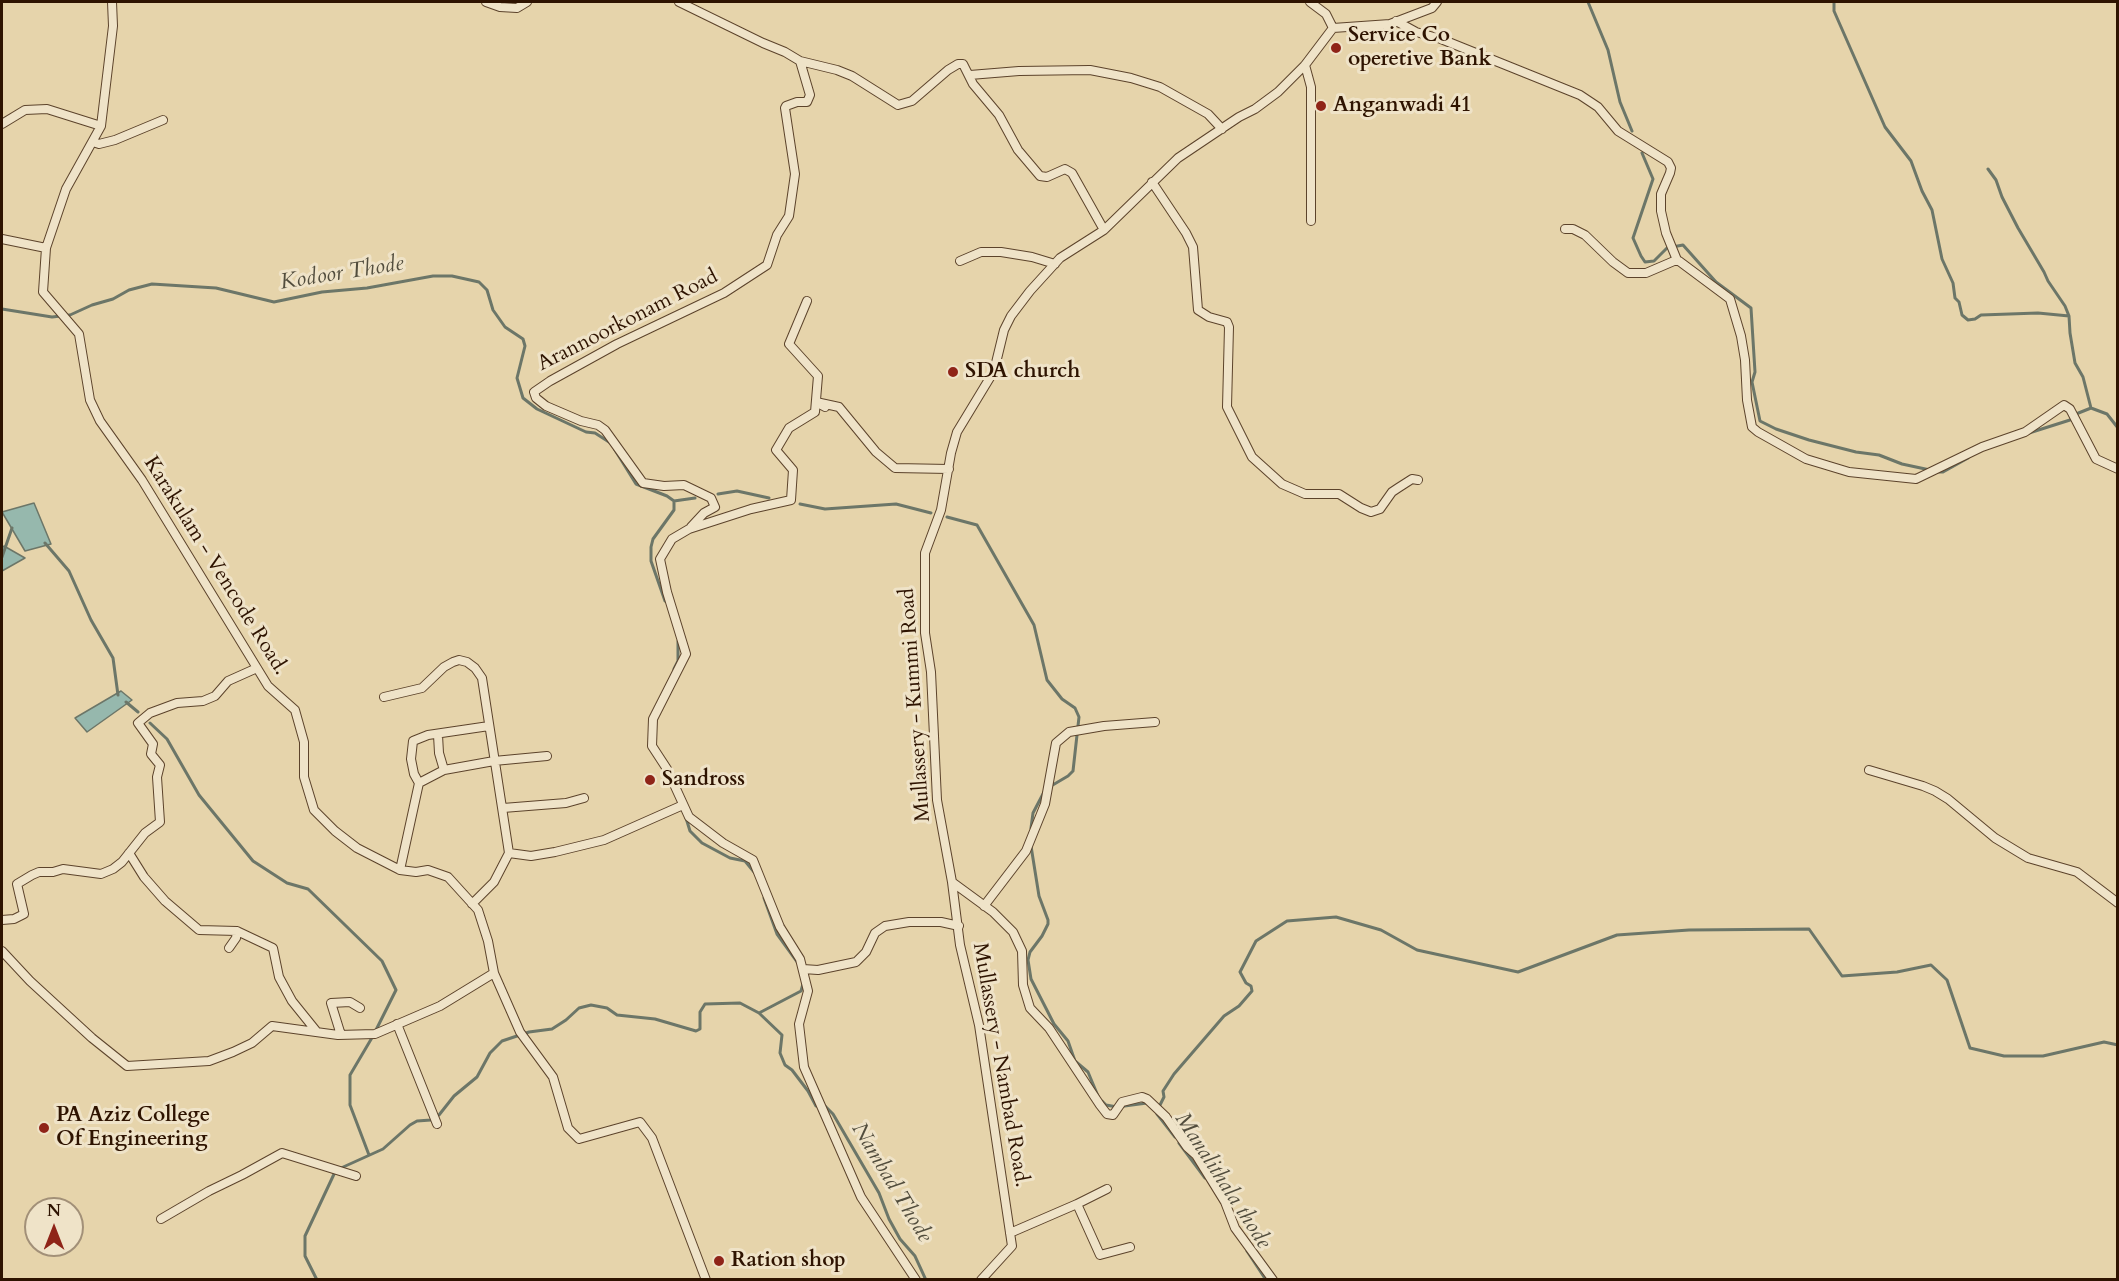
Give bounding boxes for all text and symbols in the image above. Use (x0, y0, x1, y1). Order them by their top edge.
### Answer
place label: Service Co operetive Bank (1348, 23, 1492, 73)
marker: Service Co operetive Bank (1329, 41, 1343, 55)
place label: Anganwadi 41 (1333, 93, 1471, 119)
marker: Anganwadi 41 (1314, 99, 1328, 113)
water label: Kodoor Thode (278, 251, 406, 297)
street label: Arannoorkonam Road (534, 265, 722, 377)
place label: SDA church (965, 359, 1080, 385)
marker: SDA church (946, 365, 960, 379)
street label: Karakulam - Vencode Road. (137, 452, 293, 680)
street label: Mullassery - Kummi Road (895, 587, 937, 823)
place label: Sandross (662, 767, 745, 793)
marker: Sandross (643, 773, 657, 787)
street label: Mullassery - Nambad Road. (966, 941, 1034, 1189)
place label: PA Aziz College Of Engineering (56, 1103, 210, 1153)
water label: Manalithala thode (1168, 1108, 1276, 1254)
water label: Nambad Thode (845, 1118, 937, 1248)
marker: PA Aziz College Of Engineering (37, 1121, 51, 1135)
north arrow (24, 1197, 84, 1257)
text: N (47, 1200, 61, 1222)
place label: Ration shop (731, 1248, 846, 1274)
marker: Ration shop (712, 1254, 726, 1268)

